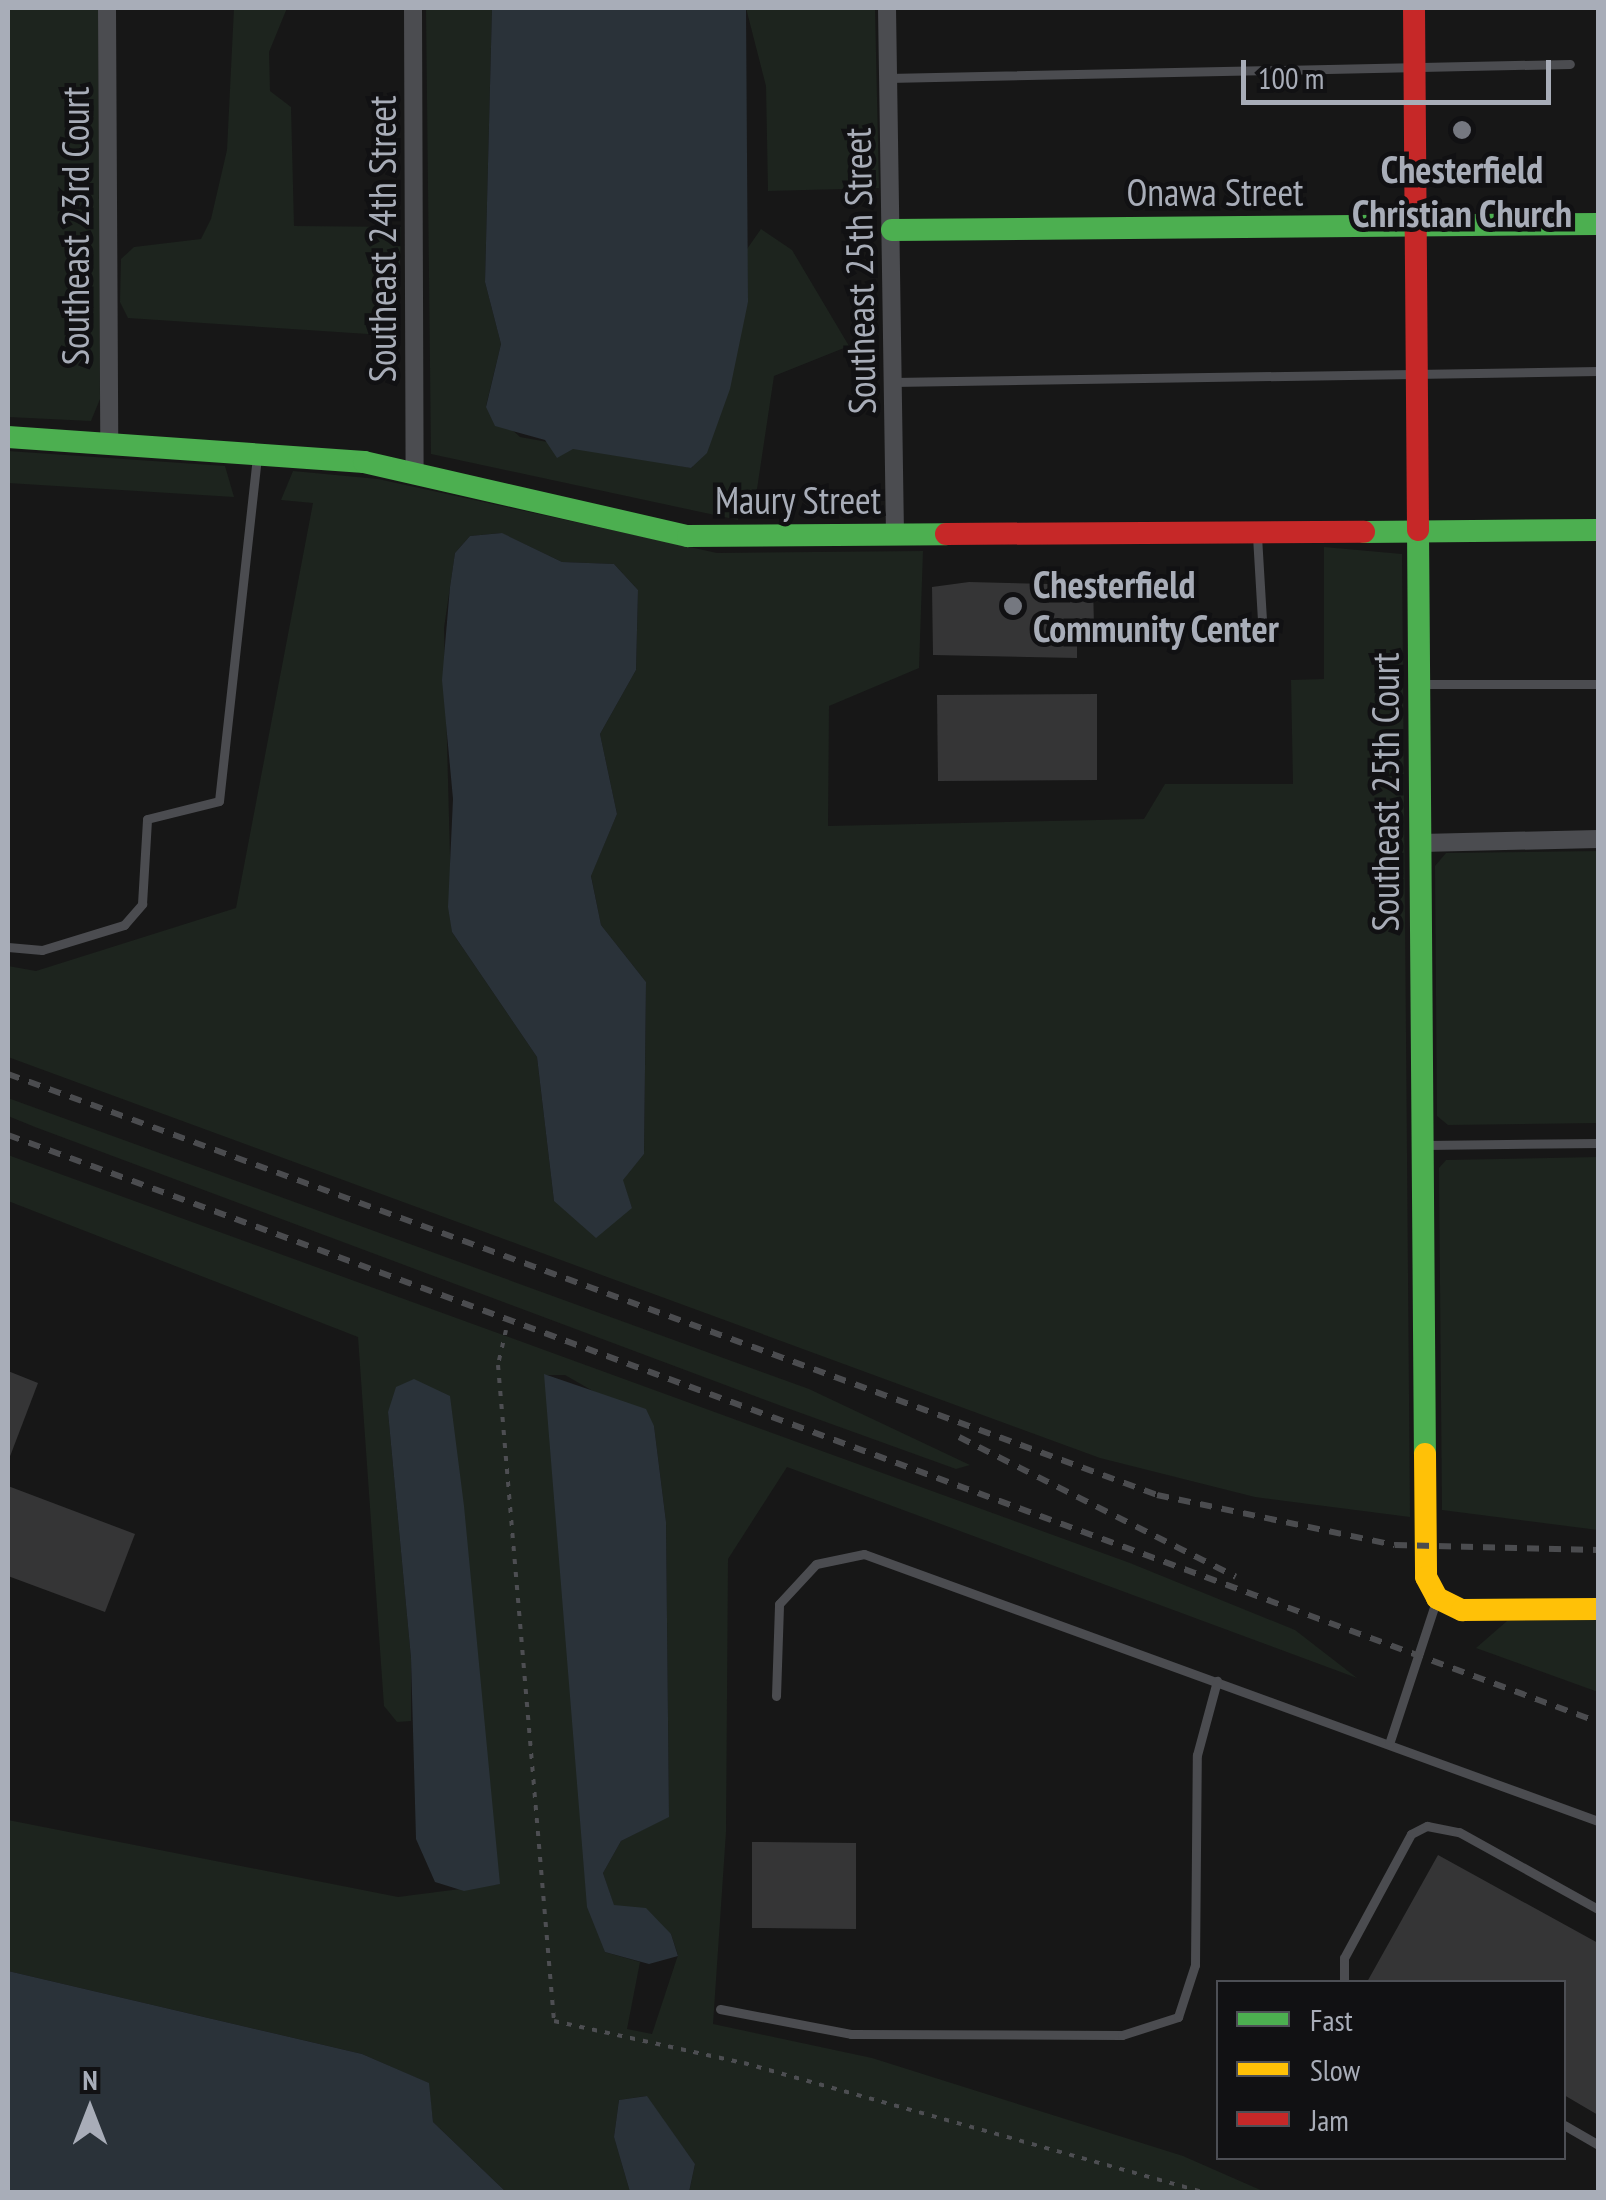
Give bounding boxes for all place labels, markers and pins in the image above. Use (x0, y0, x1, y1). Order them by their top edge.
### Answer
marker: Chesterfield Christian Church (1451, 119, 1473, 141)
place label: Chesterfield Christian Church (1352, 146, 1572, 235)
place label: Chesterfield Community Center (1033, 561, 1280, 650)
marker: Chesterfield Community Center (1002, 595, 1024, 617)

